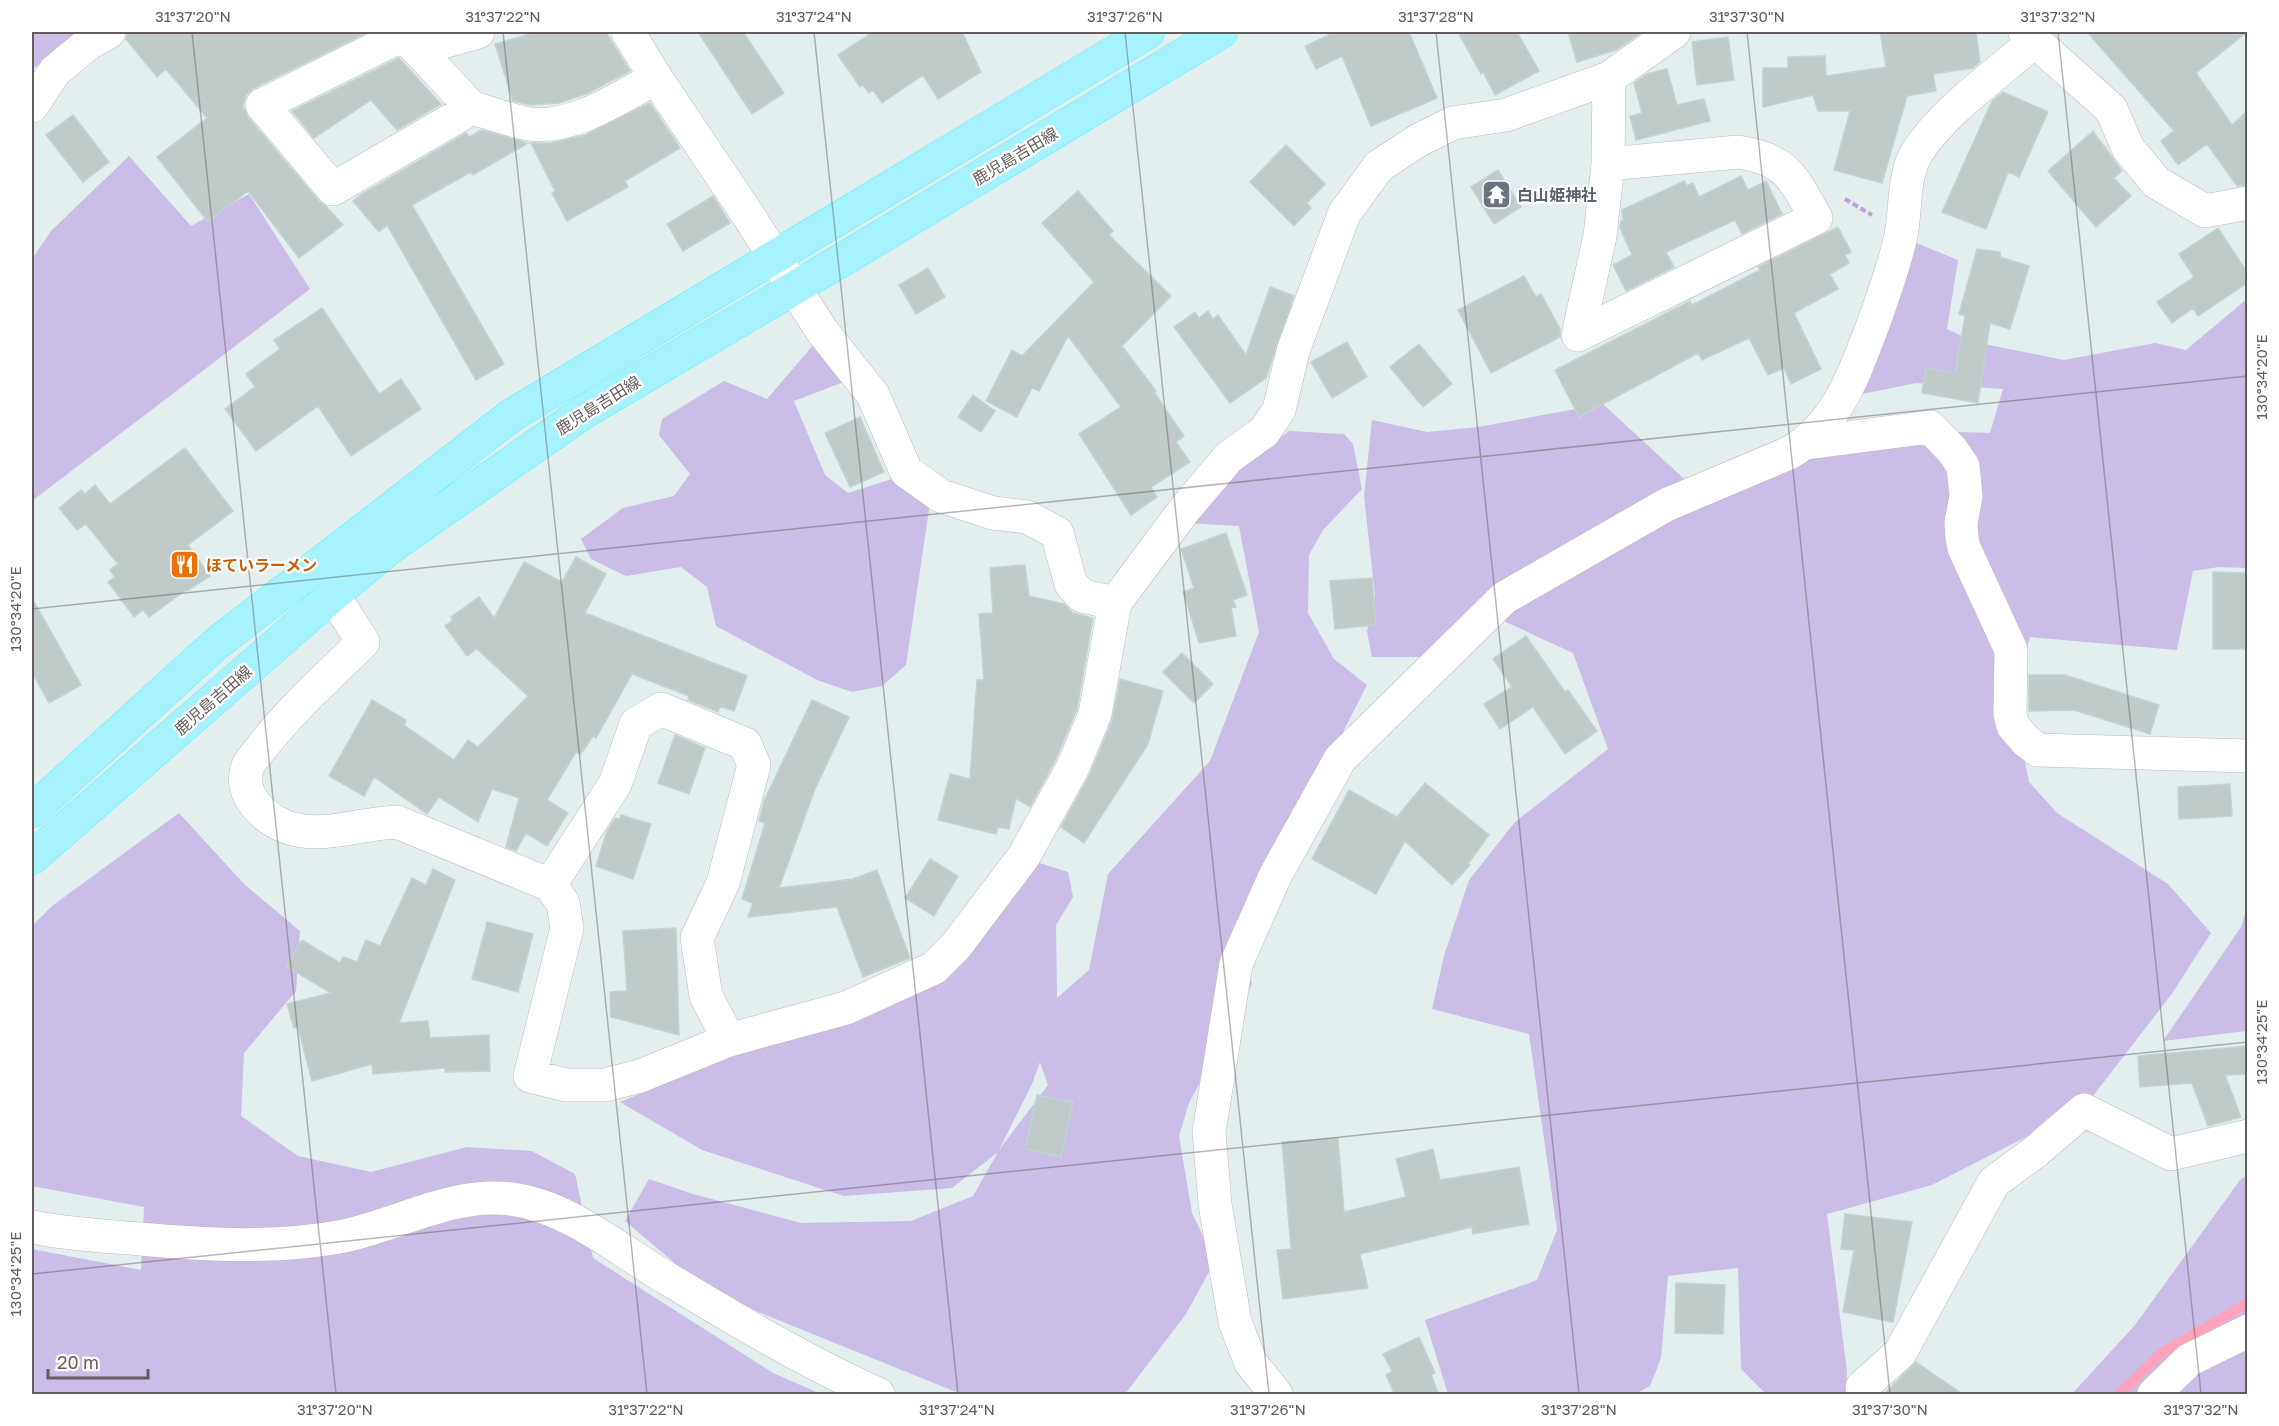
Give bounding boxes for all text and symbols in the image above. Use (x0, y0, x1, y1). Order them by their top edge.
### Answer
text: 31°37'20"N (155, 7, 231, 25)
text: 31°37'22"N (465, 7, 541, 25)
text: 31°37'24"N (776, 7, 852, 25)
text: 31°37'26"N (1087, 7, 1163, 25)
text: 31°37'28"N (1398, 7, 1474, 25)
text: 31°37'30"N (1709, 7, 1785, 25)
text: 31°37'32"N (2020, 7, 2096, 25)
street label: 鹿児島吉田線 (969, 123, 1061, 189)
temple icon: 白山姫神社 (1480, 179, 1512, 211)
place label: 白山姫神社 (1517, 185, 1597, 205)
text: 130°34'20"E (2252, 334, 2270, 420)
street label: 鹿児島吉田線 (552, 371, 644, 439)
restaurant icon: ほていラーメン (169, 549, 201, 581)
place label: ほていラーメン (206, 555, 317, 575)
text: 130°34'20"E (6, 566, 24, 652)
street label: 鹿児島吉田線 (170, 661, 256, 739)
text: 130°34'25"E (2252, 1000, 2270, 1084)
text: 130°34'25"E (6, 1232, 24, 1316)
scale bar (48, 1342, 148, 1380)
text: 20 m (57, 1351, 99, 1373)
text: 31°37'20"N (297, 1400, 373, 1418)
text: 31°37'22"N (608, 1400, 684, 1418)
text: 31°37'24"N (919, 1400, 995, 1418)
text: 31°37'26"N (1230, 1400, 1306, 1418)
text: 31°37'28"N (1541, 1400, 1617, 1418)
text: 31°37'30"N (1852, 1400, 1928, 1418)
text: 31°37'32"N (2163, 1400, 2239, 1418)

